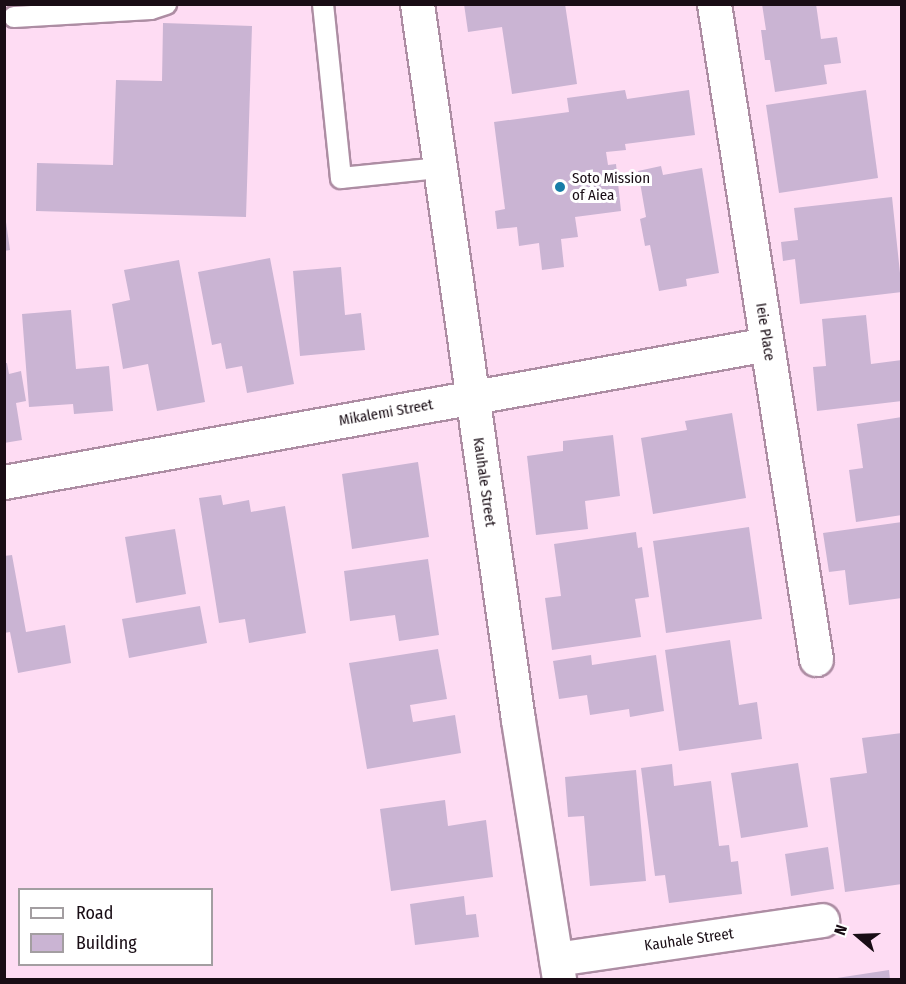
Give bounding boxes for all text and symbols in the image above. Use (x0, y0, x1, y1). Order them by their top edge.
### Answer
place label: Soto Mission of Aiea (572, 169, 650, 204)
marker: Soto Mission of Aiea (553, 180, 567, 194)
street label: Ieie Place (752, 302, 778, 362)
street label: Mikalemi Street (337, 396, 435, 430)
street label: Kauhale Street (469, 436, 499, 528)
legend (18, 888, 213, 966)
text: Road (76, 902, 113, 924)
north arrow (828, 906, 888, 966)
text: N (830, 922, 851, 938)
street label: Kauhale Street (643, 925, 735, 955)
text: Building (76, 932, 137, 954)

